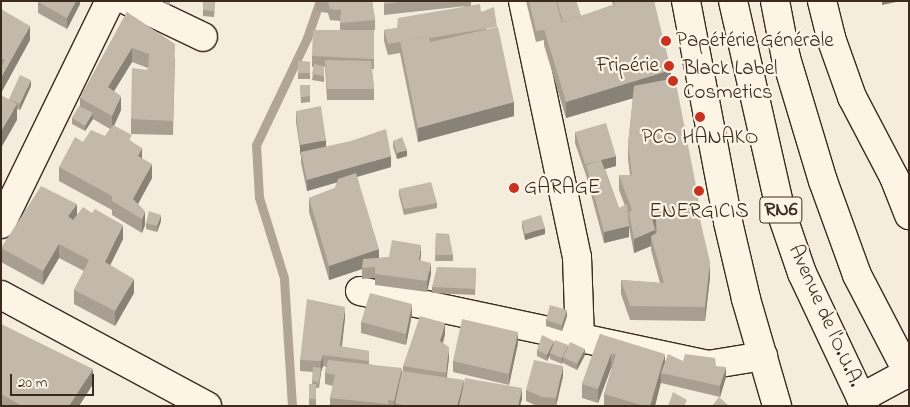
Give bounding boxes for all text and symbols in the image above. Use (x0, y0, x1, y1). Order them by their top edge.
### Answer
place label: Papétérie Générale (676, 28, 834, 54)
marker: Papétérie Générale (660, 35, 672, 47)
place label: Fripérie (596, 53, 659, 79)
place label: Black Label Cosmetics (683, 56, 778, 106)
marker: Fripérie (663, 60, 675, 72)
marker: Black Label Cosmetics (667, 75, 679, 87)
marker: PCO HANAKO (694, 111, 706, 123)
place label: PCO HANAKO (641, 125, 759, 151)
place label: GARAGE (524, 175, 601, 201)
marker: GARAGE (508, 182, 520, 194)
marker: ENERGICIS (693, 185, 705, 197)
road number: RN6 (758, 192, 804, 228)
place label: ENERGICIS (649, 199, 749, 225)
street label: Avenue de l'O.U.A. (782, 241, 868, 391)
scale bar (12, 364, 96, 396)
text: 20 m (18, 372, 47, 394)

